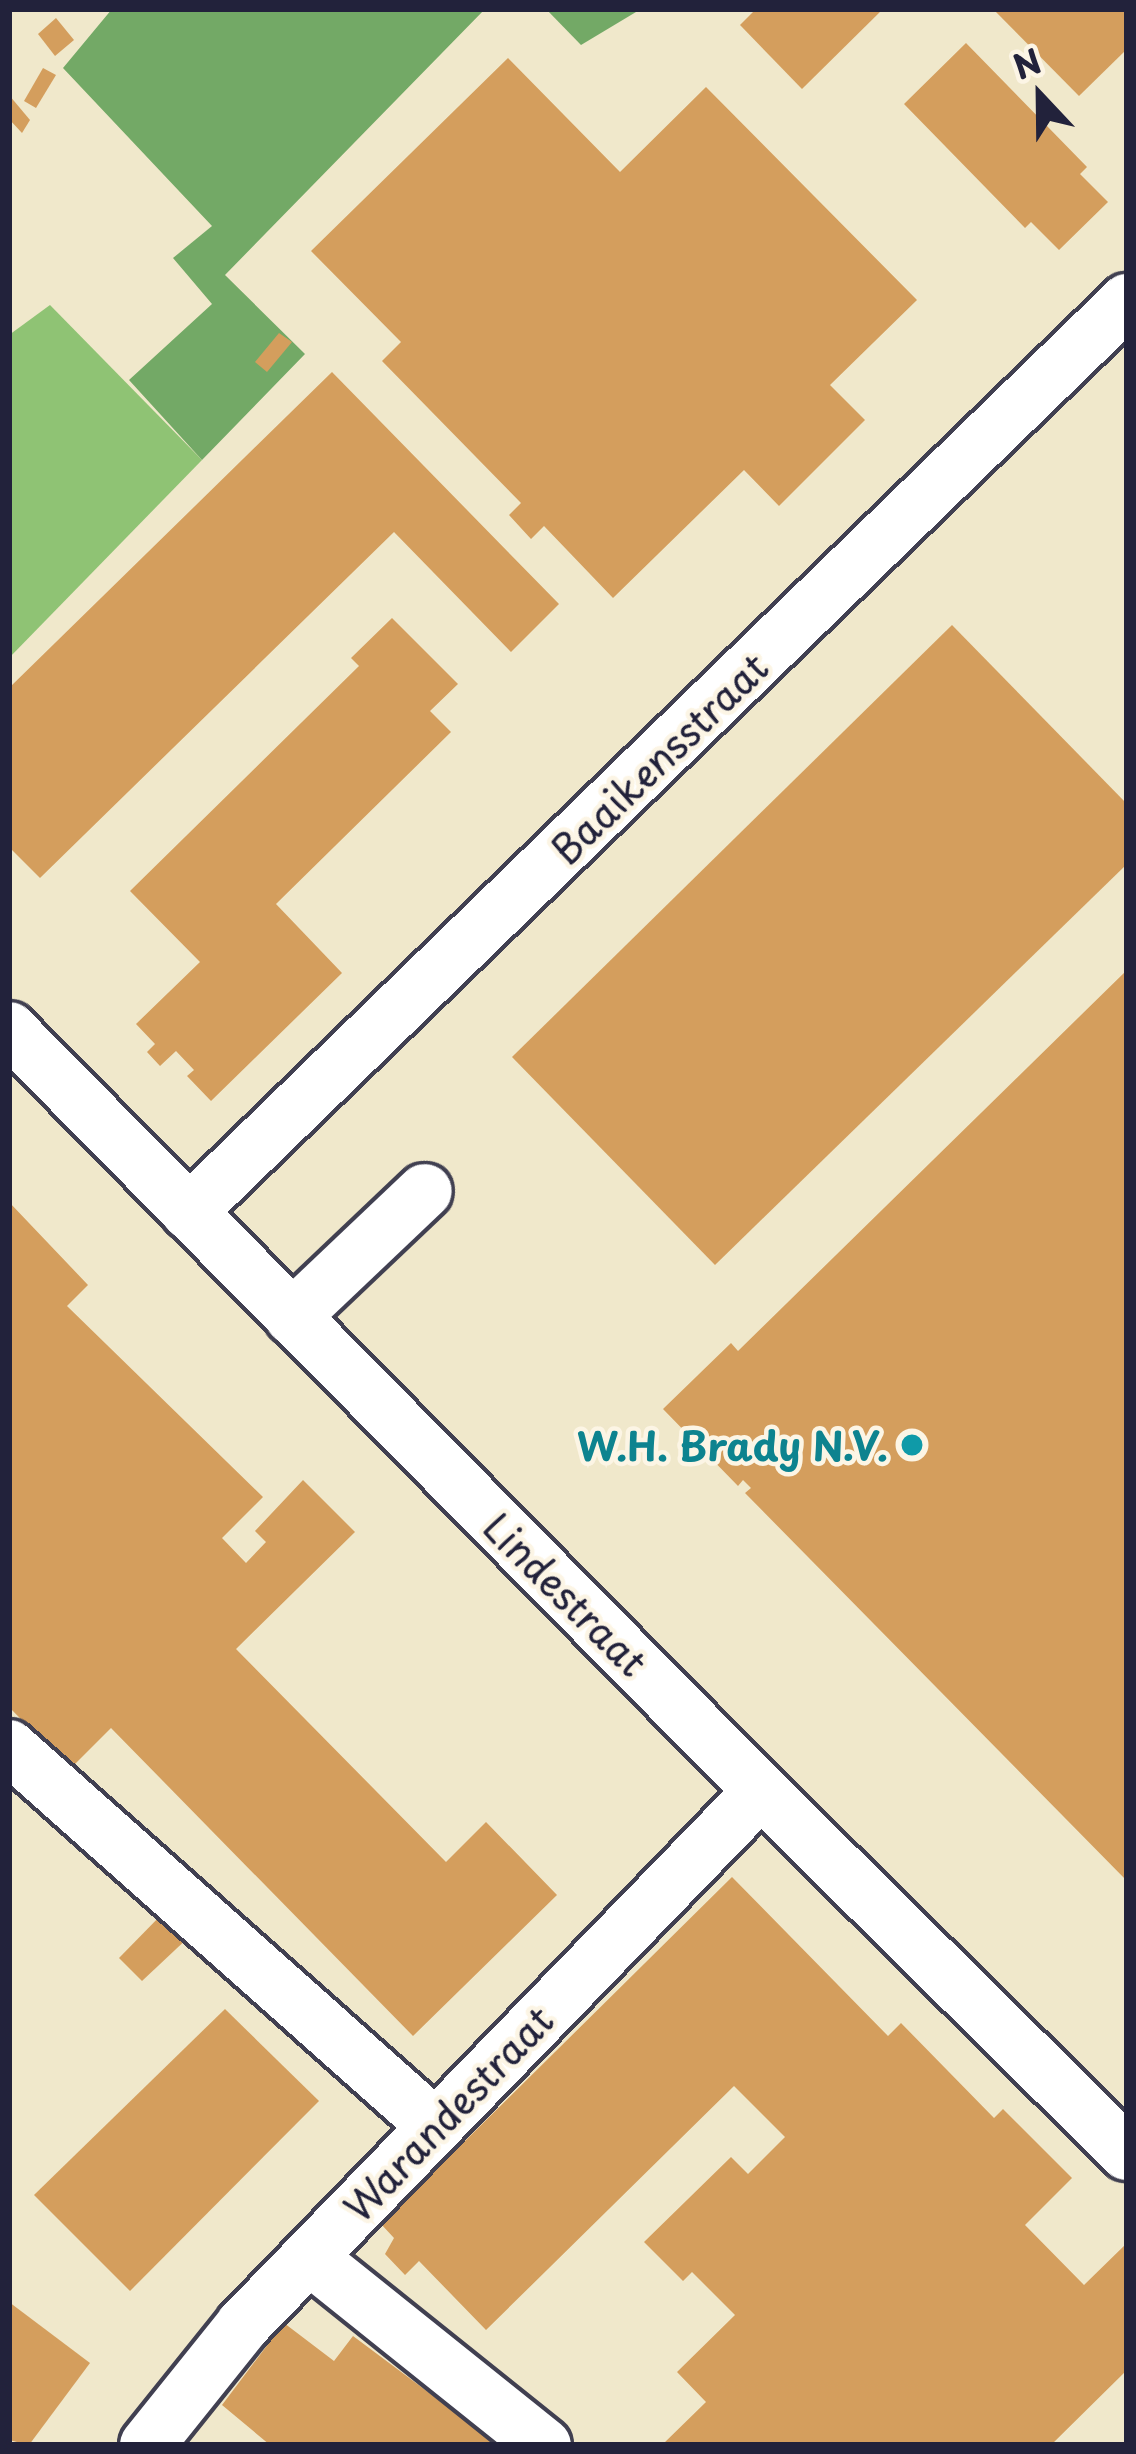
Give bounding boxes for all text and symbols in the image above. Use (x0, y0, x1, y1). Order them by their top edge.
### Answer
text: N (1005, 35, 1048, 91)
north arrow (980, 36, 1100, 156)
street label: Baaikensstraat (541, 643, 777, 873)
place label: W.H. Brady N.V. (576, 1422, 888, 1468)
marker: W.H. Brady N.V. (899, 1432, 925, 1458)
street label: Lindestraat (475, 1503, 657, 1685)
street label: Warandestraat (334, 1996, 562, 2230)

